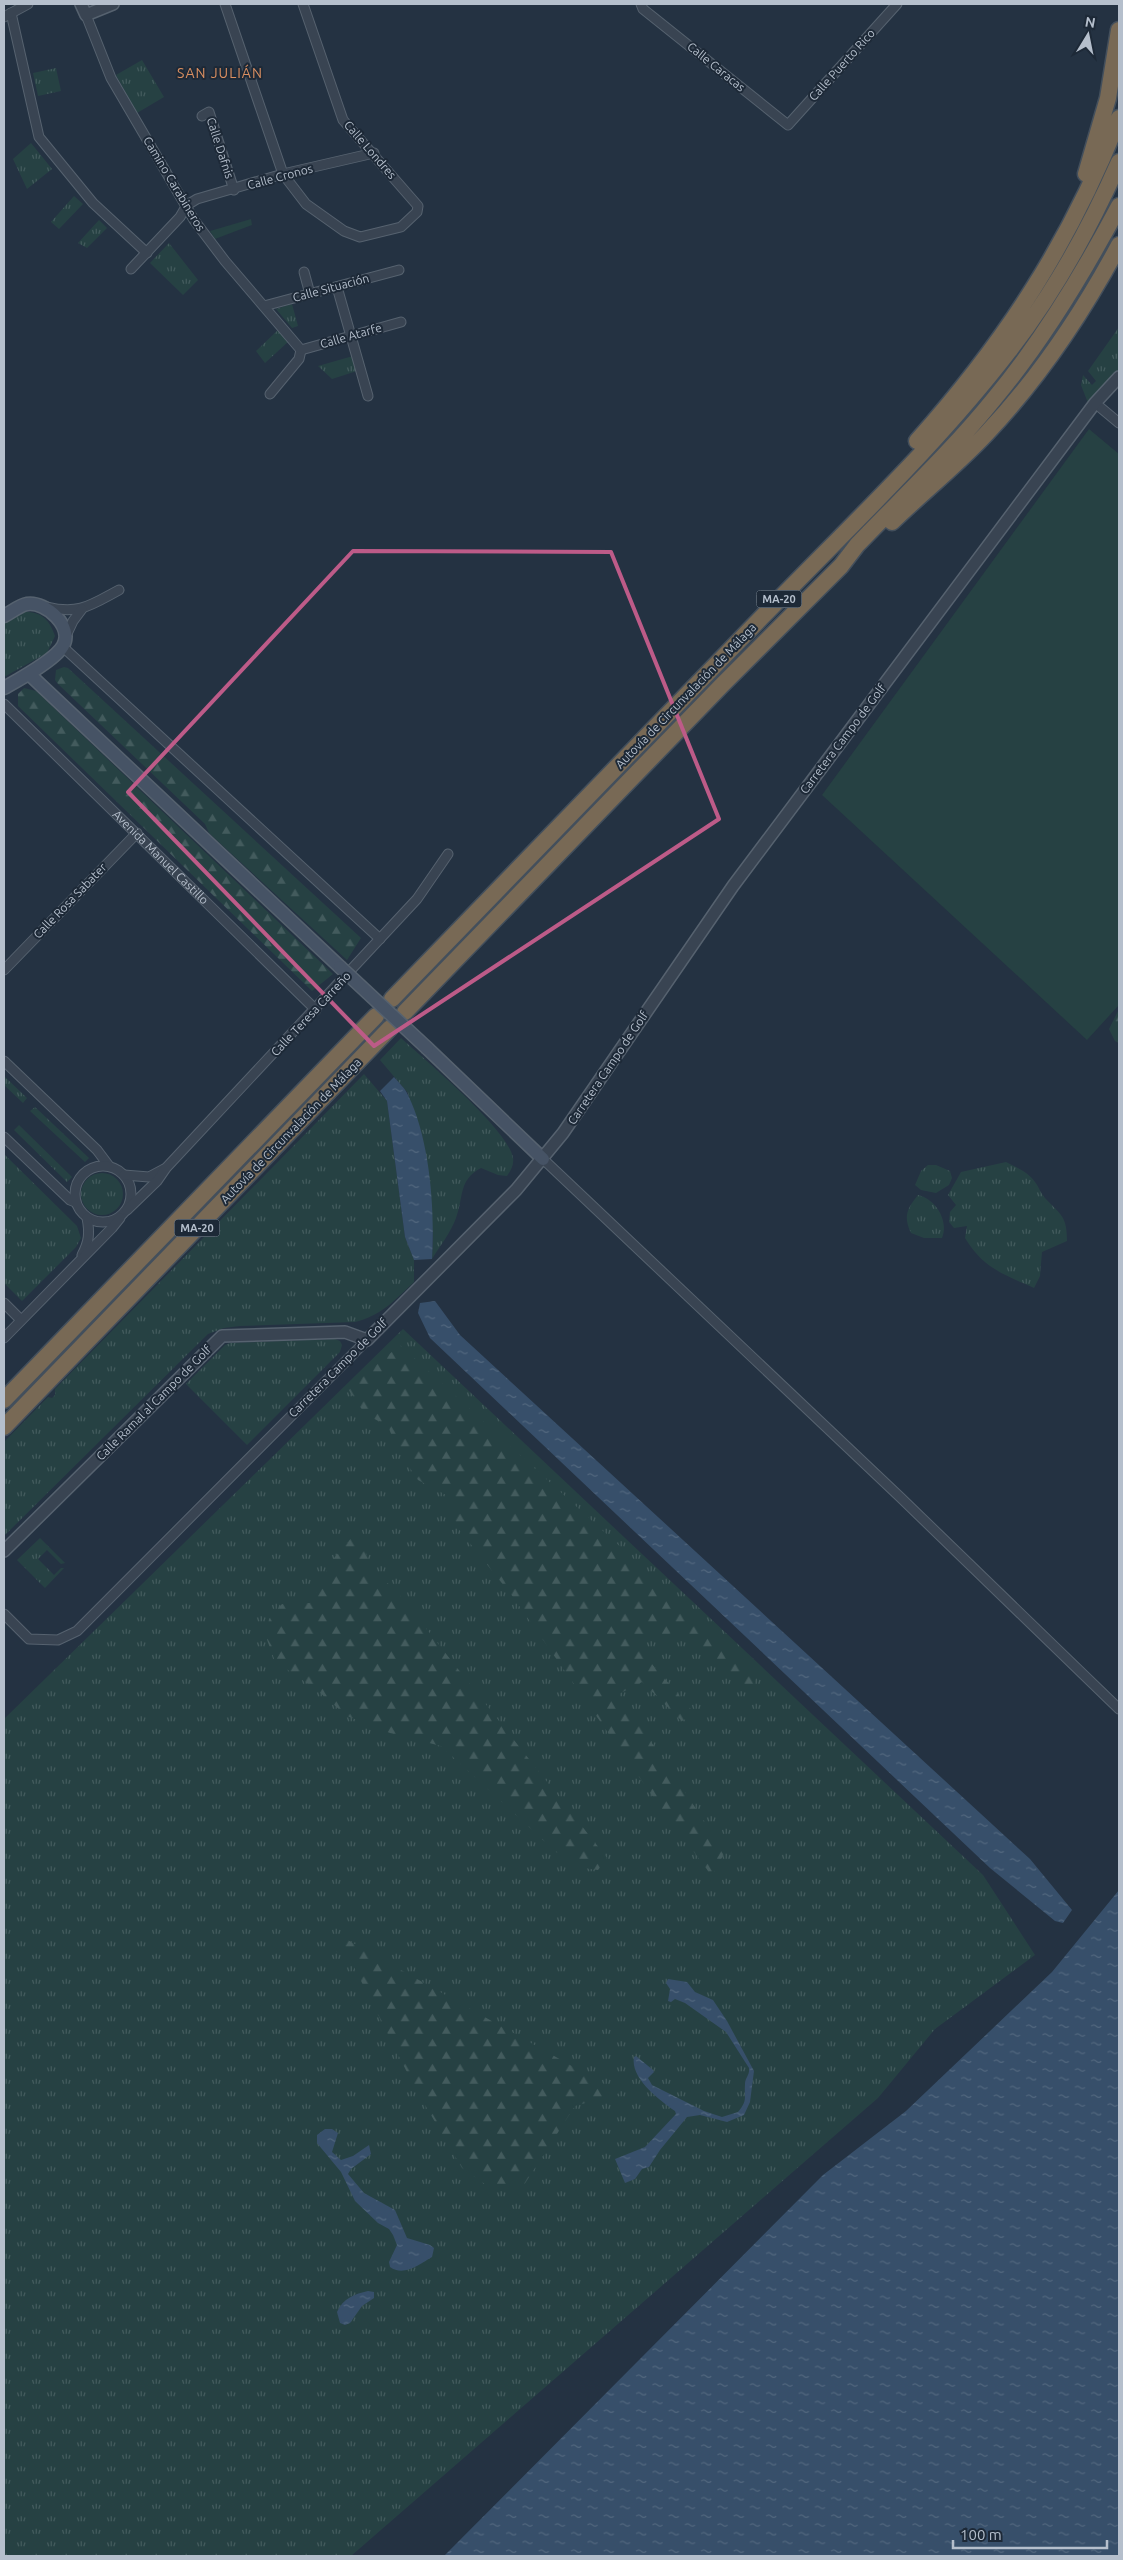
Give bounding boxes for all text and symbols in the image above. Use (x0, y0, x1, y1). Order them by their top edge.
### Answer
north arrow (1063, 10, 1113, 60)
text: N (1084, 13, 1097, 31)
street label: Calle Puerto Rico (806, 26, 877, 103)
street label: Calle Caracas (685, 39, 748, 94)
district label: SAN JULIÁN (177, 64, 263, 81)
street label: Calle Dafnis (204, 116, 236, 180)
street label: Calle Londres (342, 118, 399, 181)
street label: Camino Carabineros (141, 134, 208, 233)
street label: Calle Cronos (246, 162, 314, 191)
street label: Calle Situación (291, 271, 370, 304)
street label: Calle Atarfe (319, 321, 383, 351)
road number: MA-20 (756, 590, 802, 608)
street label: Autovía de Circunvalación de Málaga (613, 621, 759, 771)
street label: Carretera Campo de Golf (797, 681, 888, 796)
street label: Avenida Manuel Castillo (110, 807, 211, 907)
street label: Calle Rosa Sabater (30, 860, 109, 941)
street label: Calle Teresa Carreño (268, 969, 353, 1058)
street label: Carretera Campo de Golf (565, 1008, 651, 1127)
street label: Autovía de Circunvalación de Málaga (218, 1056, 364, 1206)
road number: MA-20 (174, 1220, 220, 1236)
street label: Carretera Campo de Golf (286, 1315, 390, 1420)
street label: Calle Ramal al Campo de Golf (94, 1342, 214, 1463)
scale bar (953, 2518, 1107, 2550)
text: 100 m (960, 2526, 1002, 2543)

